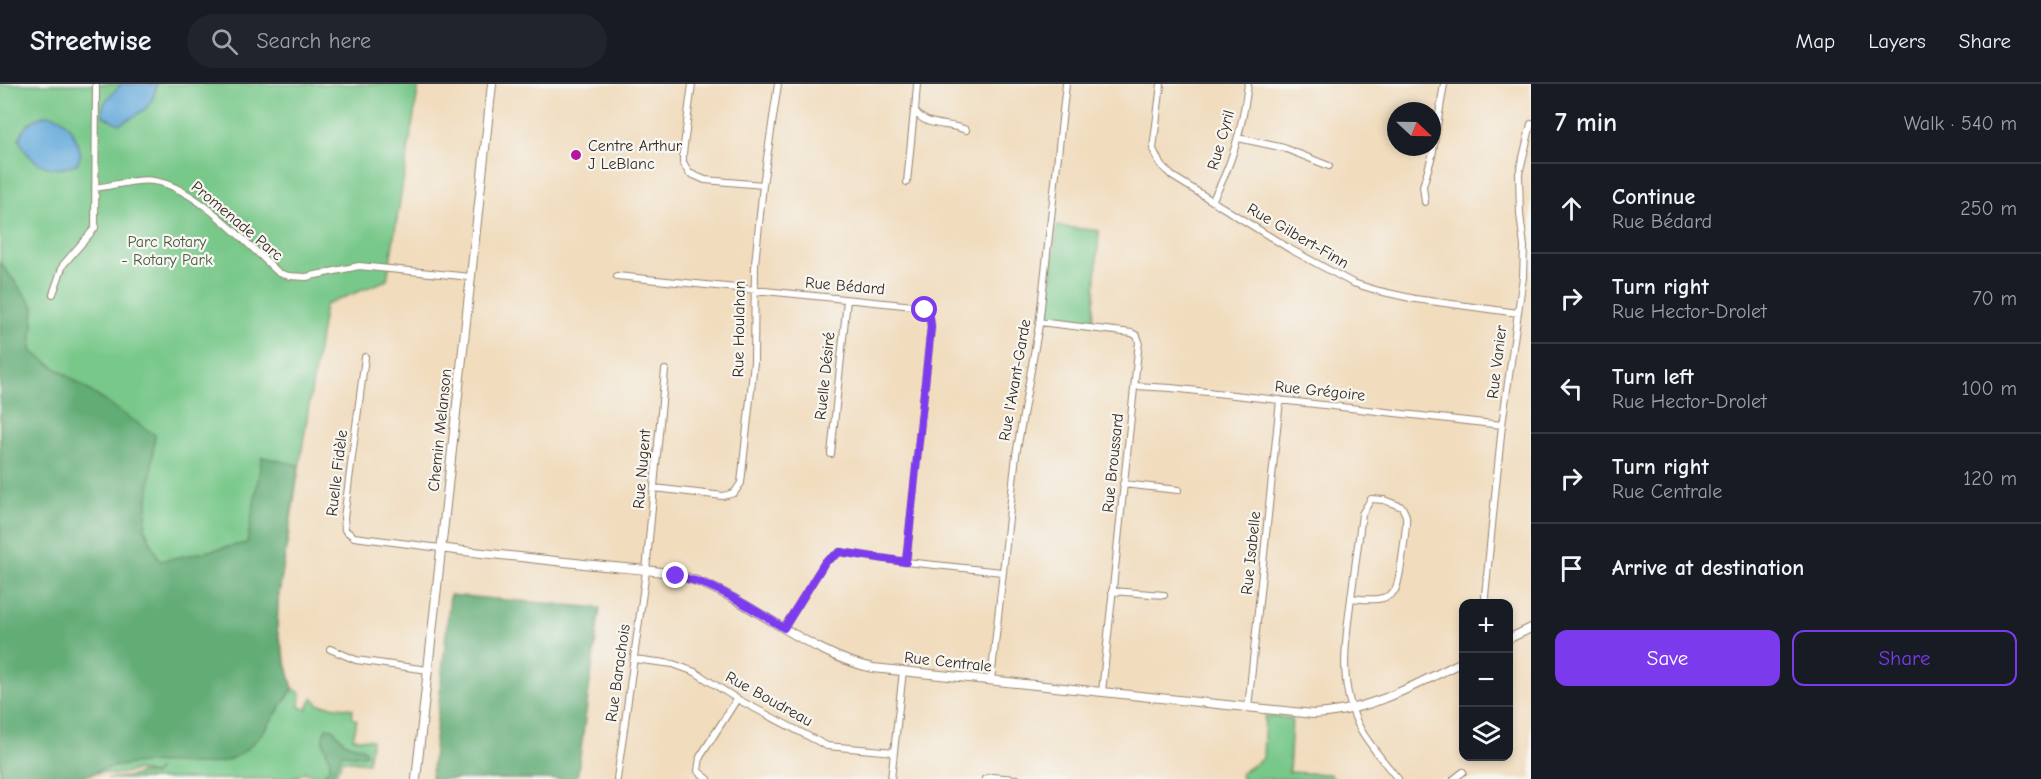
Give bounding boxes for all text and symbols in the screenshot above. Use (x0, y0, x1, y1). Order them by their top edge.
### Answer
search box (187, 14, 607, 68)
text: Streetwise (30, 25, 151, 57)
icon: search (208, 25, 241, 58)
text: Search here (256, 28, 371, 54)
text: Map (1796, 29, 1835, 53)
text: Layers (1868, 29, 1926, 53)
text: Share (1959, 29, 2011, 53)
north arrow (1387, 102, 1441, 156)
street label: Rue Cyril (1204, 108, 1238, 172)
text: 7 min (1555, 108, 1617, 138)
text: Walk · 540 m (1904, 112, 2017, 135)
place label: Centre Arthur J LeBlanc (588, 137, 683, 173)
marker: Centre Arthur J LeBlanc (569, 148, 583, 162)
street label: Promenade Parc (188, 178, 287, 265)
text: Continue (1612, 184, 1695, 210)
icon: ahead (1555, 192, 1588, 225)
text: 250 m (1960, 197, 2017, 220)
street label: Rue Gilbert-Finn (1244, 200, 1352, 272)
text: Rue Bédard (1612, 210, 1712, 233)
park label: Parc Rotary - Rotary Park (121, 233, 213, 269)
street label: Rue Bédard (804, 274, 886, 298)
text: Turn right (1612, 274, 1709, 300)
street label: Rue Houlahan (729, 280, 749, 378)
icon: right (1555, 282, 1588, 315)
text: 70 m (1972, 287, 2017, 310)
route start (911, 296, 937, 322)
text: Rue Hector-Drolet (1612, 300, 1767, 323)
street label: Rue l'Avant-Garde (995, 318, 1035, 442)
street label: Rue Vanier (1484, 324, 1511, 400)
street label: Ruelle Désiré (811, 331, 839, 421)
text: Turn left (1612, 364, 1694, 390)
street label: Chemin Melanson (425, 368, 455, 492)
icon: left (1555, 372, 1588, 405)
street label: Rue Grégoire (1274, 377, 1366, 405)
text: 100 m (1962, 377, 2017, 400)
text: Rue Hector-Drolet (1612, 390, 1767, 413)
street label: Rue Broussard (1099, 413, 1127, 513)
street label: Rue Nugent (630, 428, 654, 509)
street label: Ruelle Fidèle (323, 429, 351, 517)
text: Turn right (1612, 454, 1709, 480)
icon: right (1555, 462, 1588, 495)
text: 120 m (1963, 467, 2017, 490)
text: Rue Centrale (1612, 480, 1722, 503)
street label: Rue Isabelle (1238, 510, 1264, 596)
icon: arrive (1555, 552, 1588, 585)
text: Arrive at destination (1612, 555, 1804, 581)
route end (662, 562, 688, 588)
map controls (1459, 599, 1513, 761)
button: + (1459, 599, 1513, 653)
street label: Rue Barachois (602, 623, 634, 723)
button: Save (1555, 630, 1780, 686)
button: Share (1792, 630, 2017, 686)
street label: Rue Centrale (903, 648, 993, 676)
button: − (1459, 653, 1513, 707)
street label: Rue Boudreau (722, 668, 816, 730)
button: layers (1459, 707, 1513, 761)

